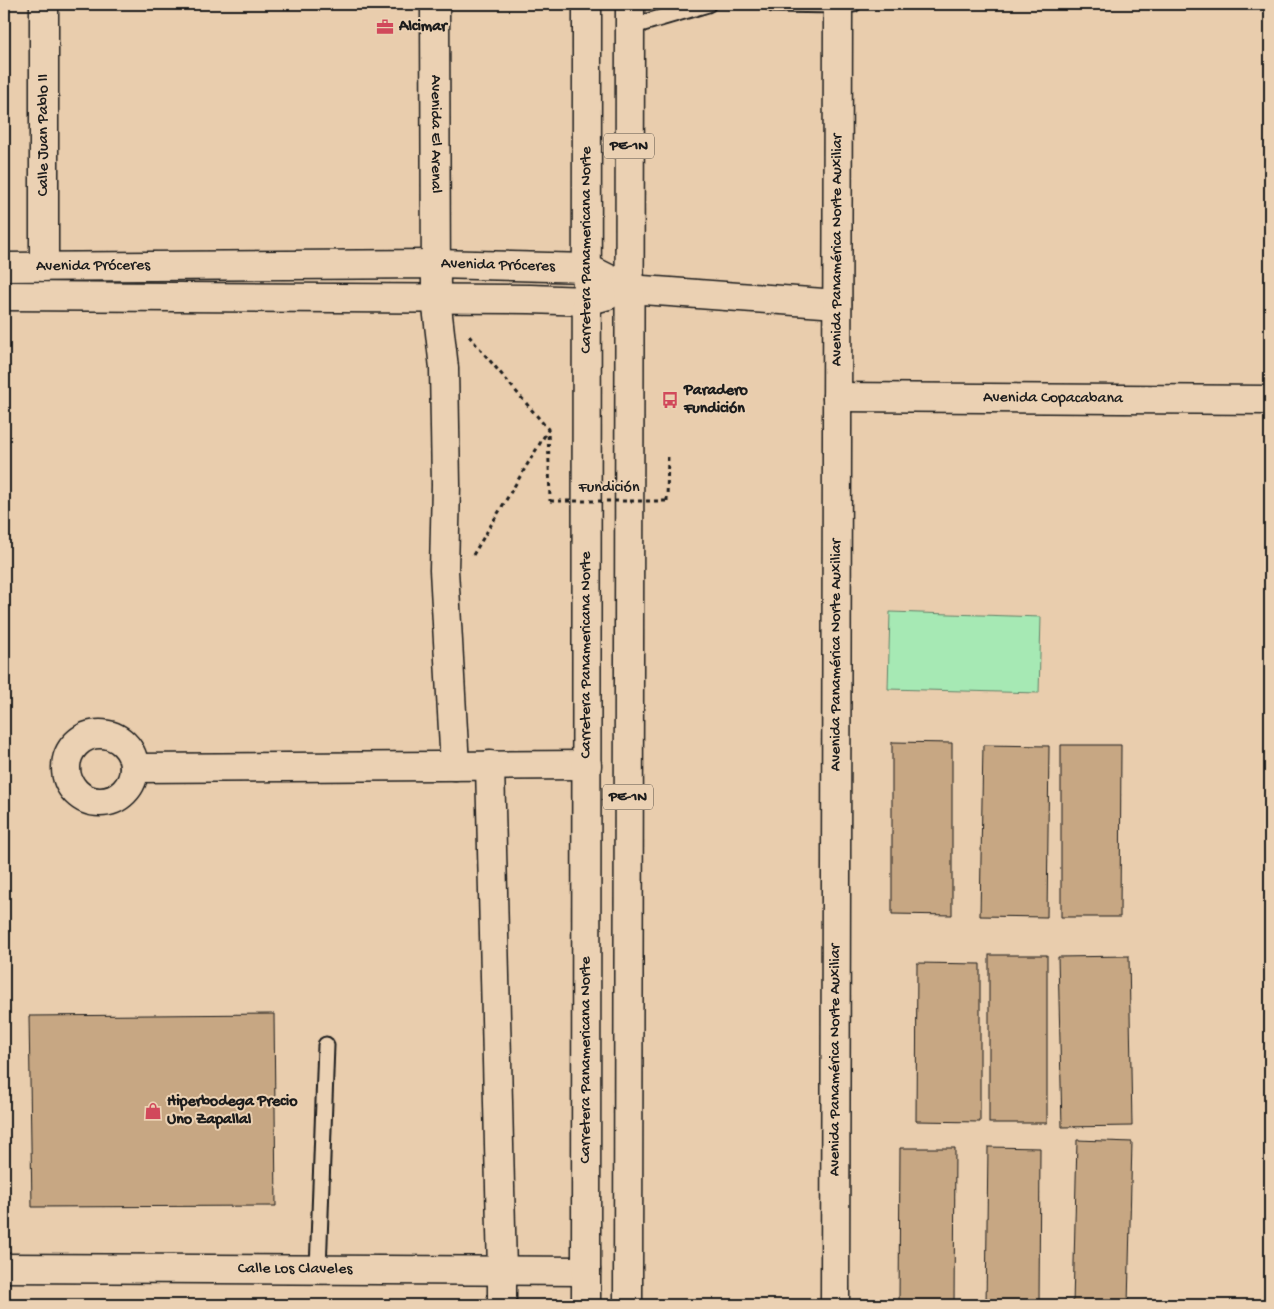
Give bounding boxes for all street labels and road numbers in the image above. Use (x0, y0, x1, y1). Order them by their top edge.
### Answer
street label: Calle Juan Pablo II (35, 74, 54, 196)
street label: Avenida El Arenal (426, 75, 445, 193)
street label: Avenida Panamérica Norte Auxiliar (828, 132, 847, 366)
road number: PE-1N (604, 134, 654, 158)
street label: Carretera Panamericana Norte (577, 146, 596, 354)
street label: Avenida Próceres (441, 255, 556, 277)
street label: Avenida Próceres (36, 256, 151, 276)
street label: Avenida Copacabana (983, 389, 1124, 408)
street label: Fundición (578, 479, 640, 498)
street label: Avenida Panamérica Norte Auxiliar (827, 537, 846, 771)
street label: Carretera Panamericana Norte (577, 551, 596, 759)
road number: PE-1N (603, 784, 653, 810)
street label: Avenida Panamérica Norte Auxiliar (826, 942, 845, 1176)
street label: Carretera Panamericana Norte (577, 956, 596, 1164)
street label: Calle Los Claveles (238, 1260, 353, 1279)

